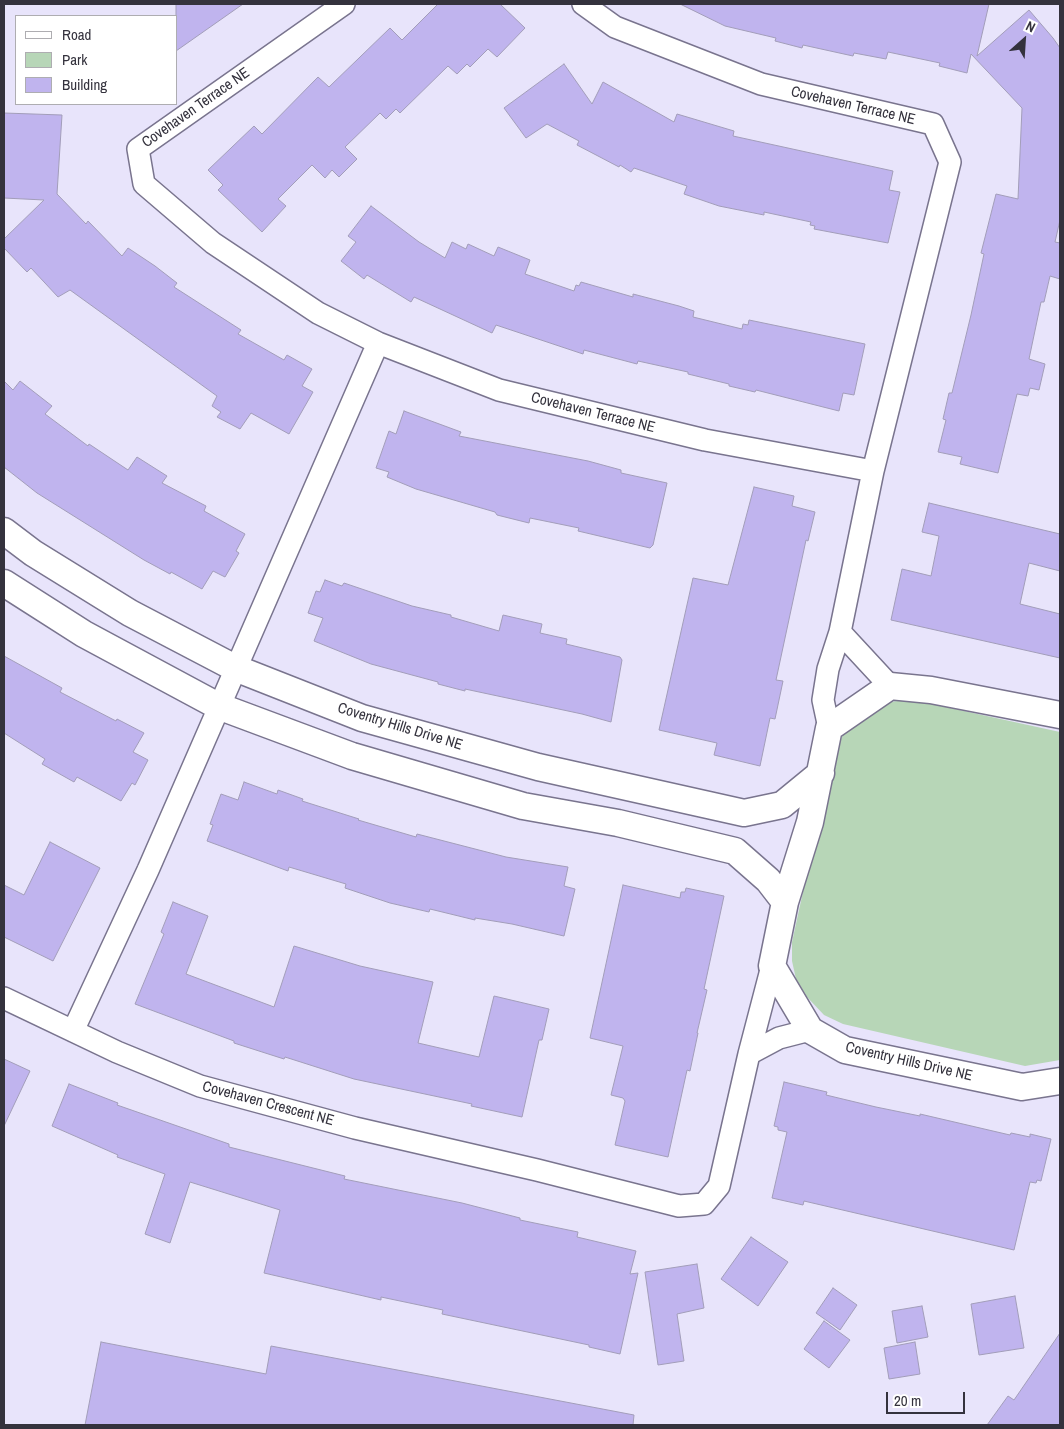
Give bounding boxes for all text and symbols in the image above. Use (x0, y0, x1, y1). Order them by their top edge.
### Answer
legend (15, 15, 178, 105)
north arrow (999, 15, 1049, 65)
text: N (1023, 17, 1038, 36)
text: Road (62, 24, 91, 45)
text: Park (62, 49, 87, 70)
street label: Covehaven Terrace NE (139, 64, 253, 152)
text: Building (62, 74, 107, 95)
street label: Covehaven Terrace NE (789, 83, 917, 129)
street label: Covehaven Terrace NE (529, 389, 657, 437)
street label: Coventry Hills Drive NE (335, 699, 465, 755)
street label: Coventry Hills Drive NE (844, 1039, 974, 1085)
street label: Covehaven Crescent NE (200, 1078, 336, 1130)
scale bar (889, 1382, 968, 1414)
text: 20 m (894, 1390, 921, 1411)

